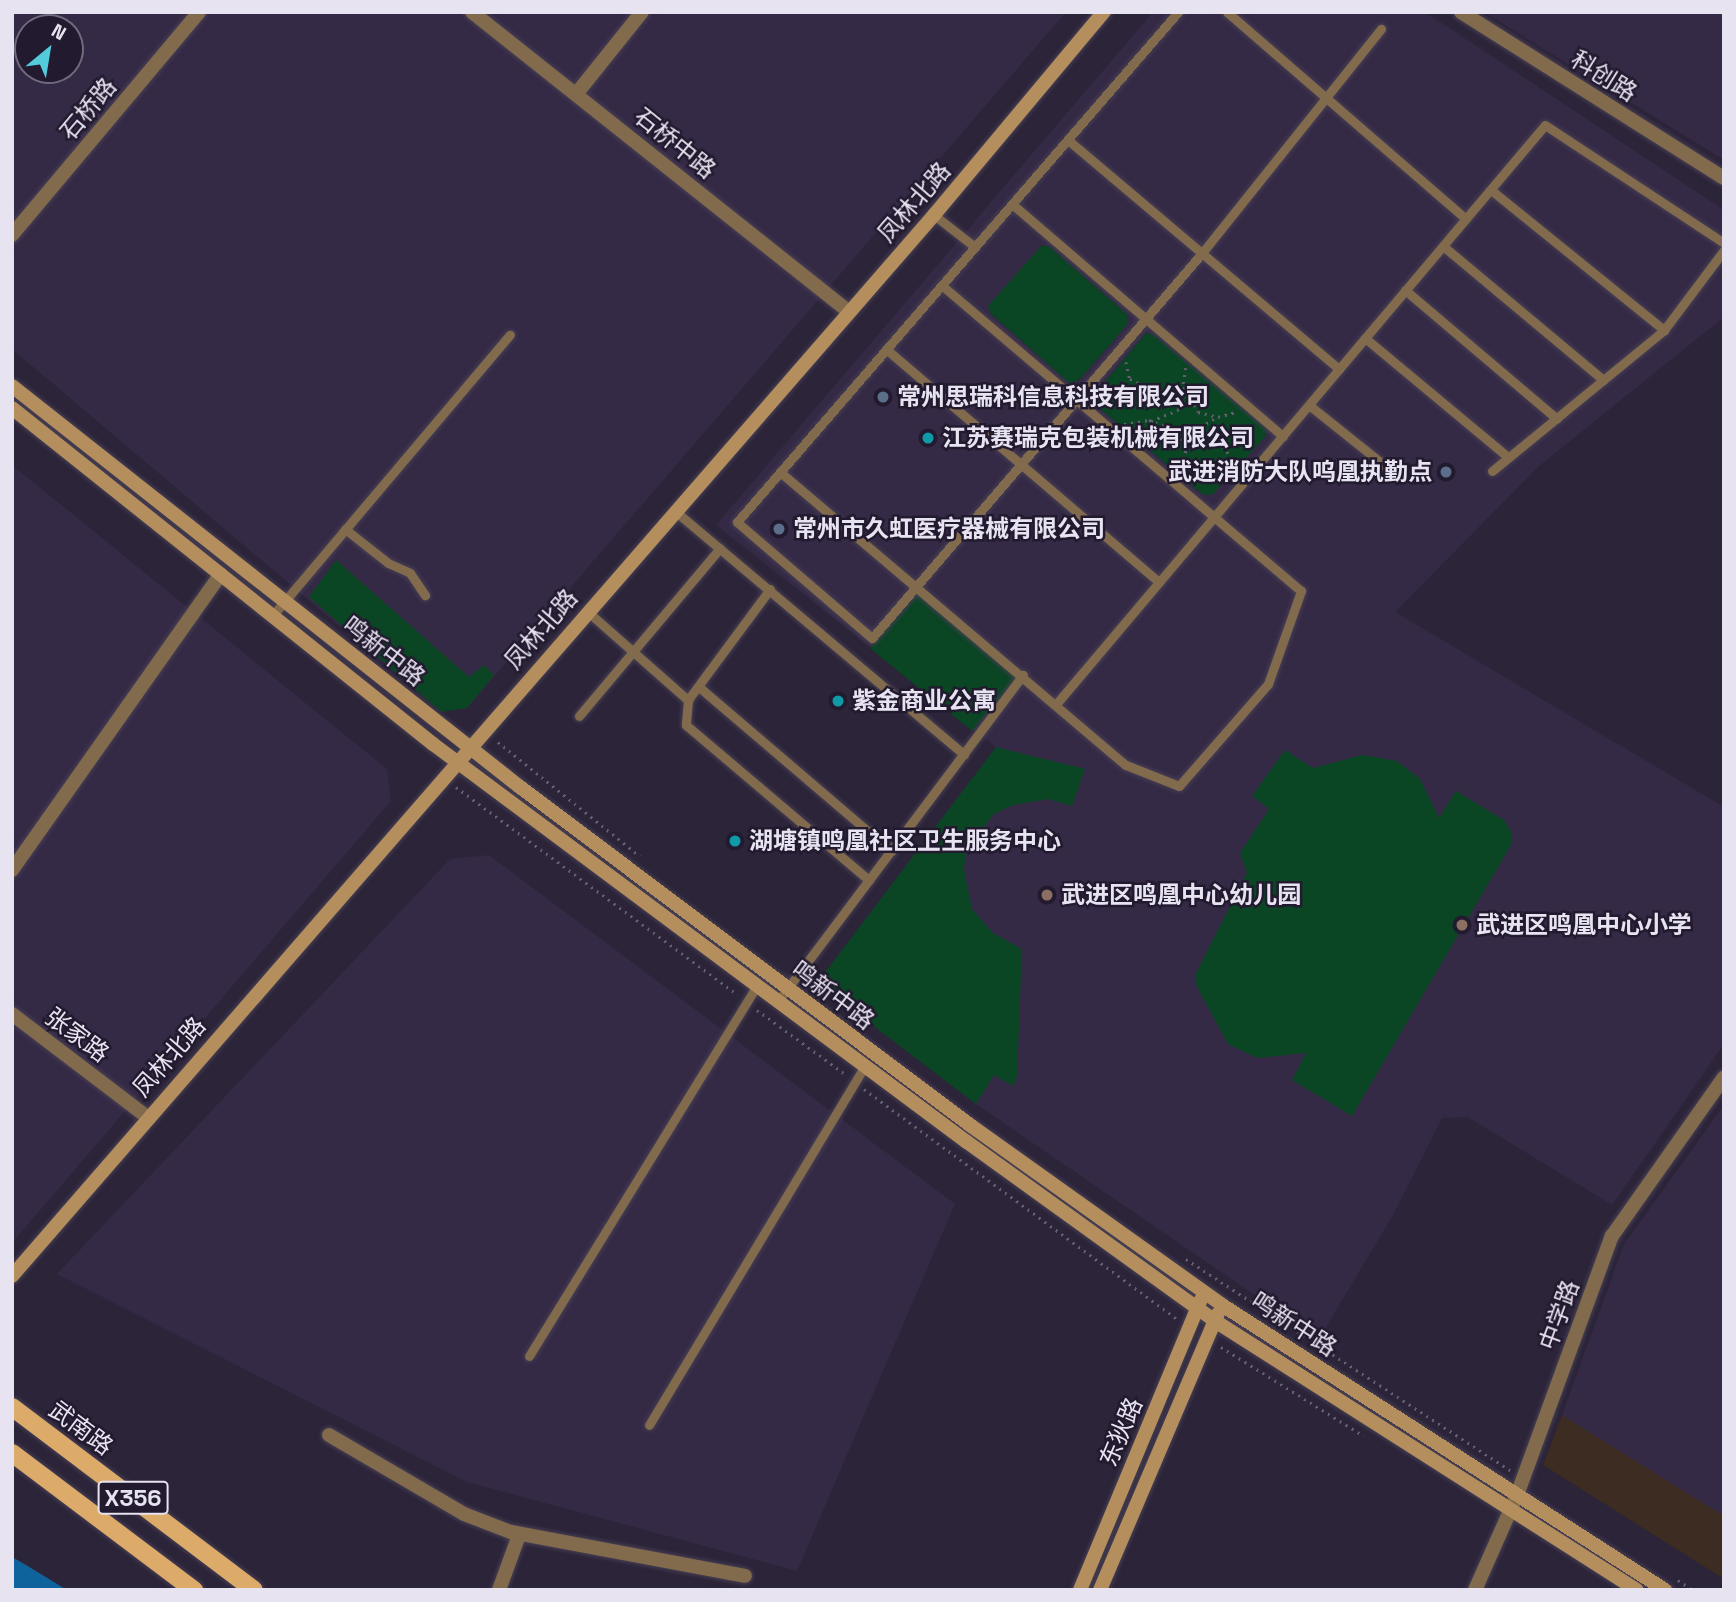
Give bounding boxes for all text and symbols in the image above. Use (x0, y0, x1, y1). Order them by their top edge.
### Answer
north arrow (14, 14, 84, 84)
text: N (47, 18, 71, 46)
street label: 科创路 (1566, 45, 1642, 107)
street label: 石桥路 (54, 72, 122, 146)
street label: 石桥中路 (629, 102, 721, 184)
street label: 凤林北路 (872, 156, 956, 248)
place label: 常州思瑞科信息科技有限公司 (897, 383, 1209, 411)
marker: 常州思瑞科信息科技有限公司 (875, 389, 891, 405)
place label: 江苏赛瑞克包装机械有限公司 (942, 424, 1254, 452)
marker: 江苏赛瑞克包装机械有限公司 (920, 430, 936, 446)
place label: 武进消防大队呜凰执勤点 (1168, 458, 1432, 486)
marker: 武进消防大队呜凰执勤点 (1438, 464, 1454, 480)
place label: 常州市久虹医疗器械有限公司 (793, 515, 1105, 543)
marker: 常州市久虹医疗器械有限公司 (771, 521, 787, 537)
street label: 凤林北路 (499, 583, 583, 675)
street label: 鸣新中路 (337, 610, 431, 692)
place label: 紫金商业公寓 (852, 687, 996, 715)
marker: 紫金商业公寓 (830, 693, 846, 709)
place label: 湖塘镇鸣凰社区卫生服务中心 (749, 827, 1061, 855)
marker: 湖塘镇鸣凰社区卫生服务中心 (727, 833, 743, 849)
place label: 武进区鸣凰中心幼儿园 (1061, 881, 1301, 909)
marker: 武进区鸣凰中心幼儿园 (1039, 887, 1055, 903)
place label: 武进区鸣凰中心小学 (1476, 911, 1692, 939)
marker: 武进区鸣凰中心小学 (1454, 917, 1470, 933)
street label: 鸣新中路 (786, 955, 880, 1035)
street label: 张家路 (40, 1002, 114, 1068)
street label: 凤林北路 (127, 1011, 211, 1103)
street label: 中学路 (1533, 1276, 1585, 1354)
street label: 鸣新中路 (1246, 1286, 1342, 1362)
street label: 东狄路 (1094, 1393, 1148, 1471)
street label: 武南路 (44, 1395, 118, 1461)
road number: X356 (96, 1478, 170, 1518)

